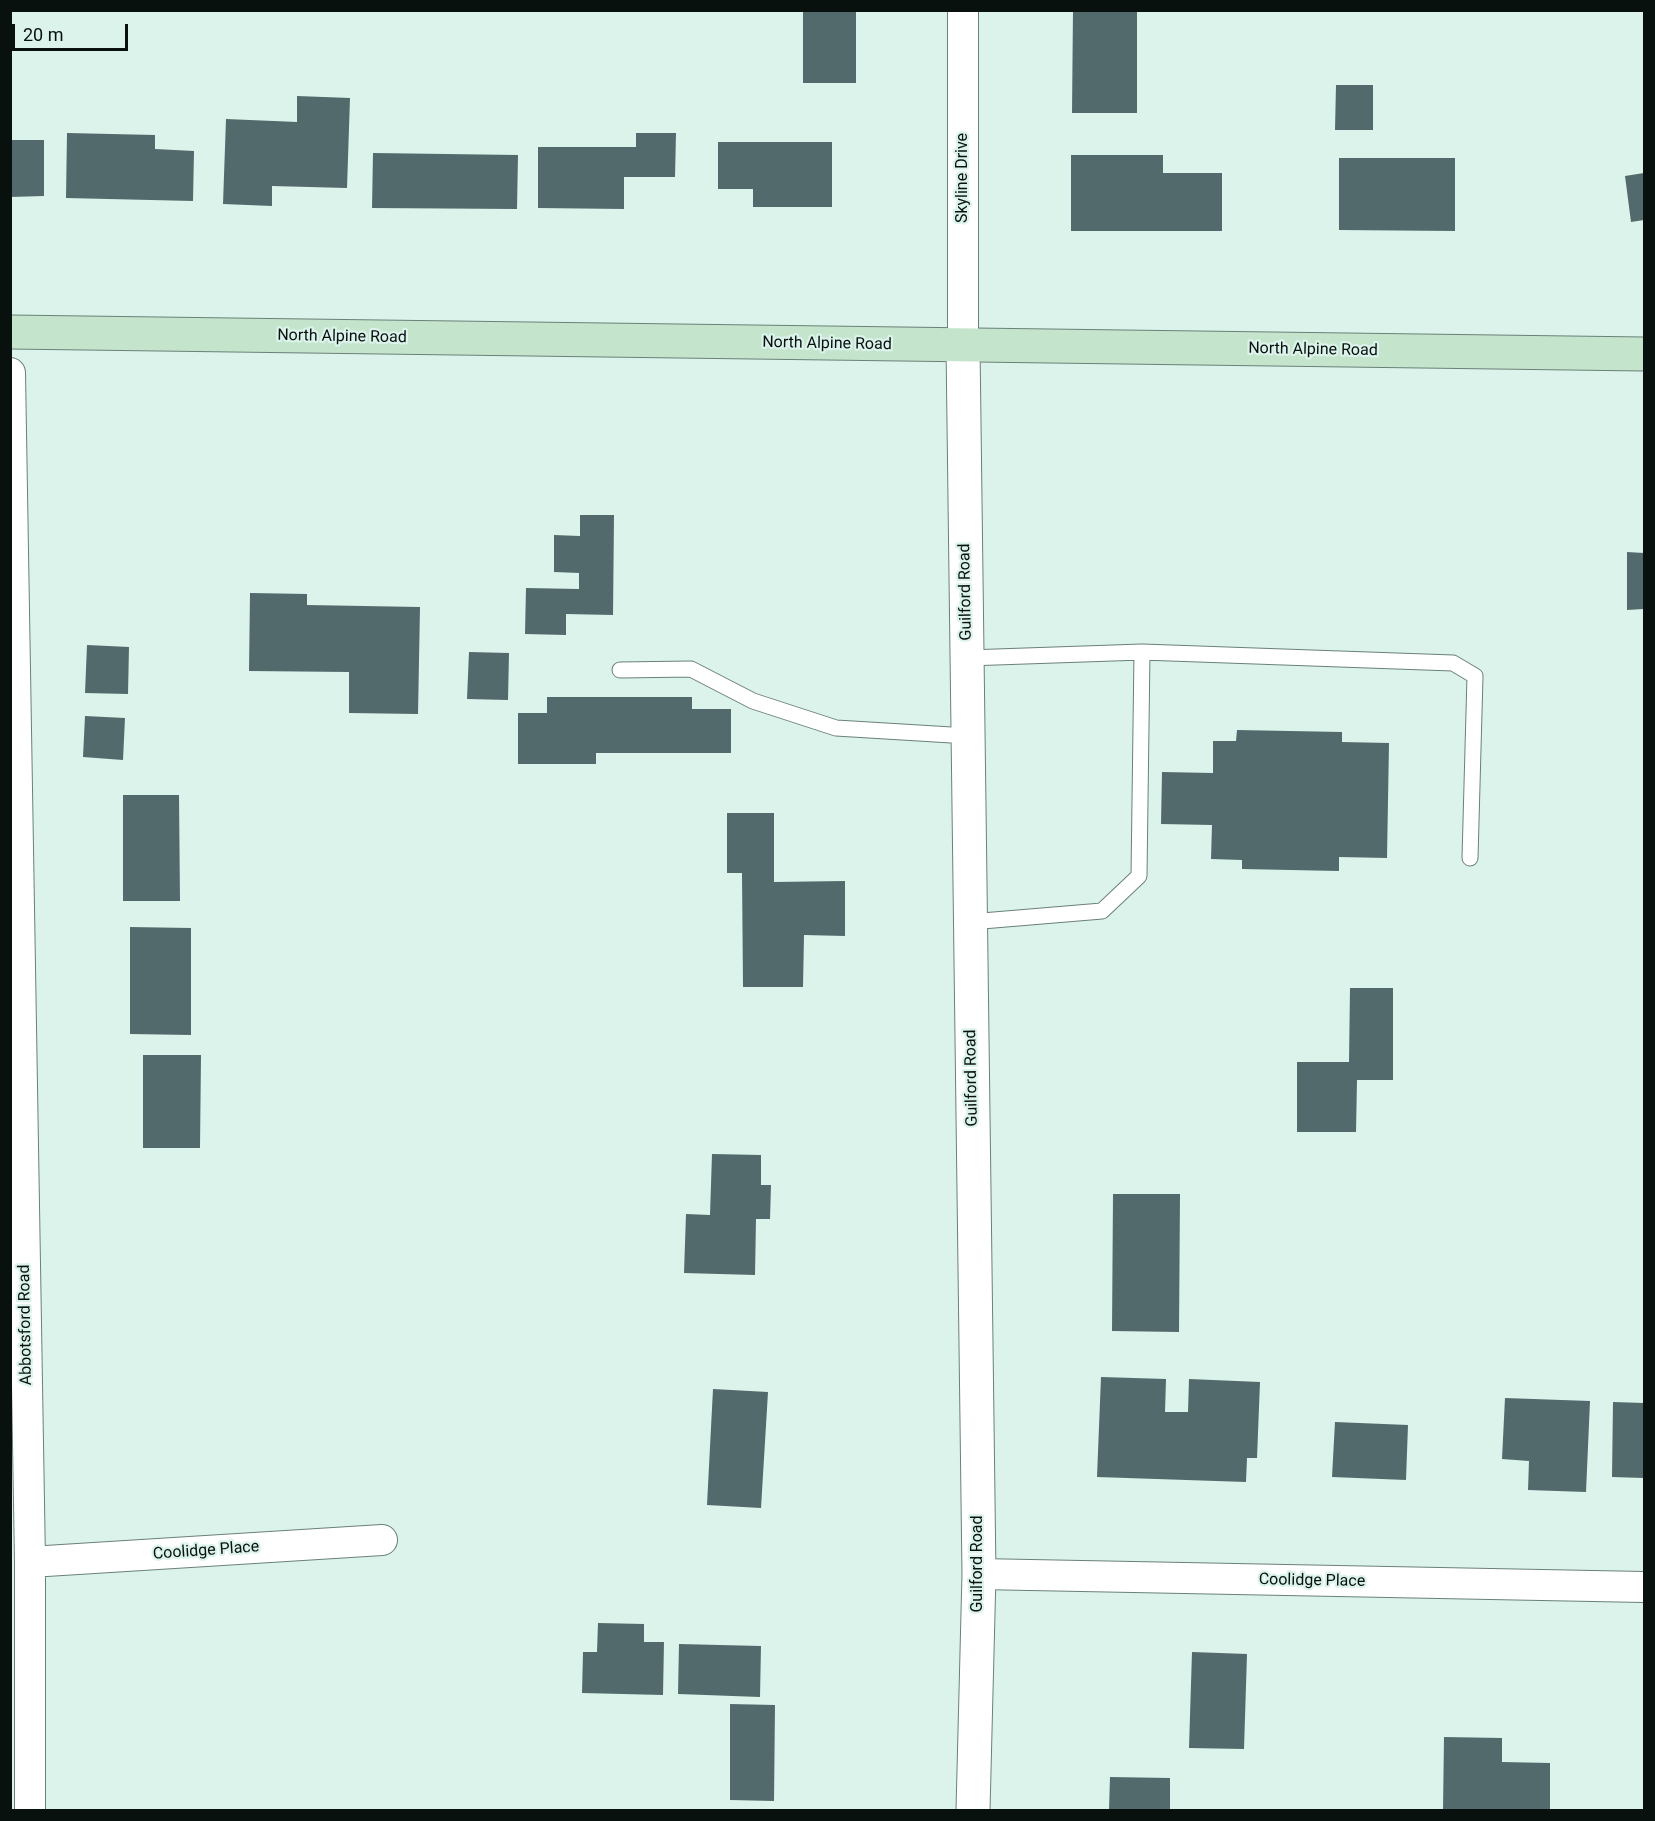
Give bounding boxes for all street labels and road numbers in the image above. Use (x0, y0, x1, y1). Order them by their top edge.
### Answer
street label: Skyline Drive (953, 133, 973, 223)
street label: North Alpine Road (277, 326, 407, 348)
street label: North Alpine Road (762, 333, 892, 355)
street label: North Alpine Road (1248, 339, 1378, 361)
street label: Guilford Road (956, 543, 976, 641)
street label: Guilford Road (962, 1029, 982, 1127)
street label: Abbotsford Road (15, 1264, 37, 1386)
street label: Guilford Road (968, 1515, 988, 1613)
street label: Coolidge Place (152, 1538, 260, 1564)
street label: Coolidge Place (1259, 1570, 1365, 1592)

